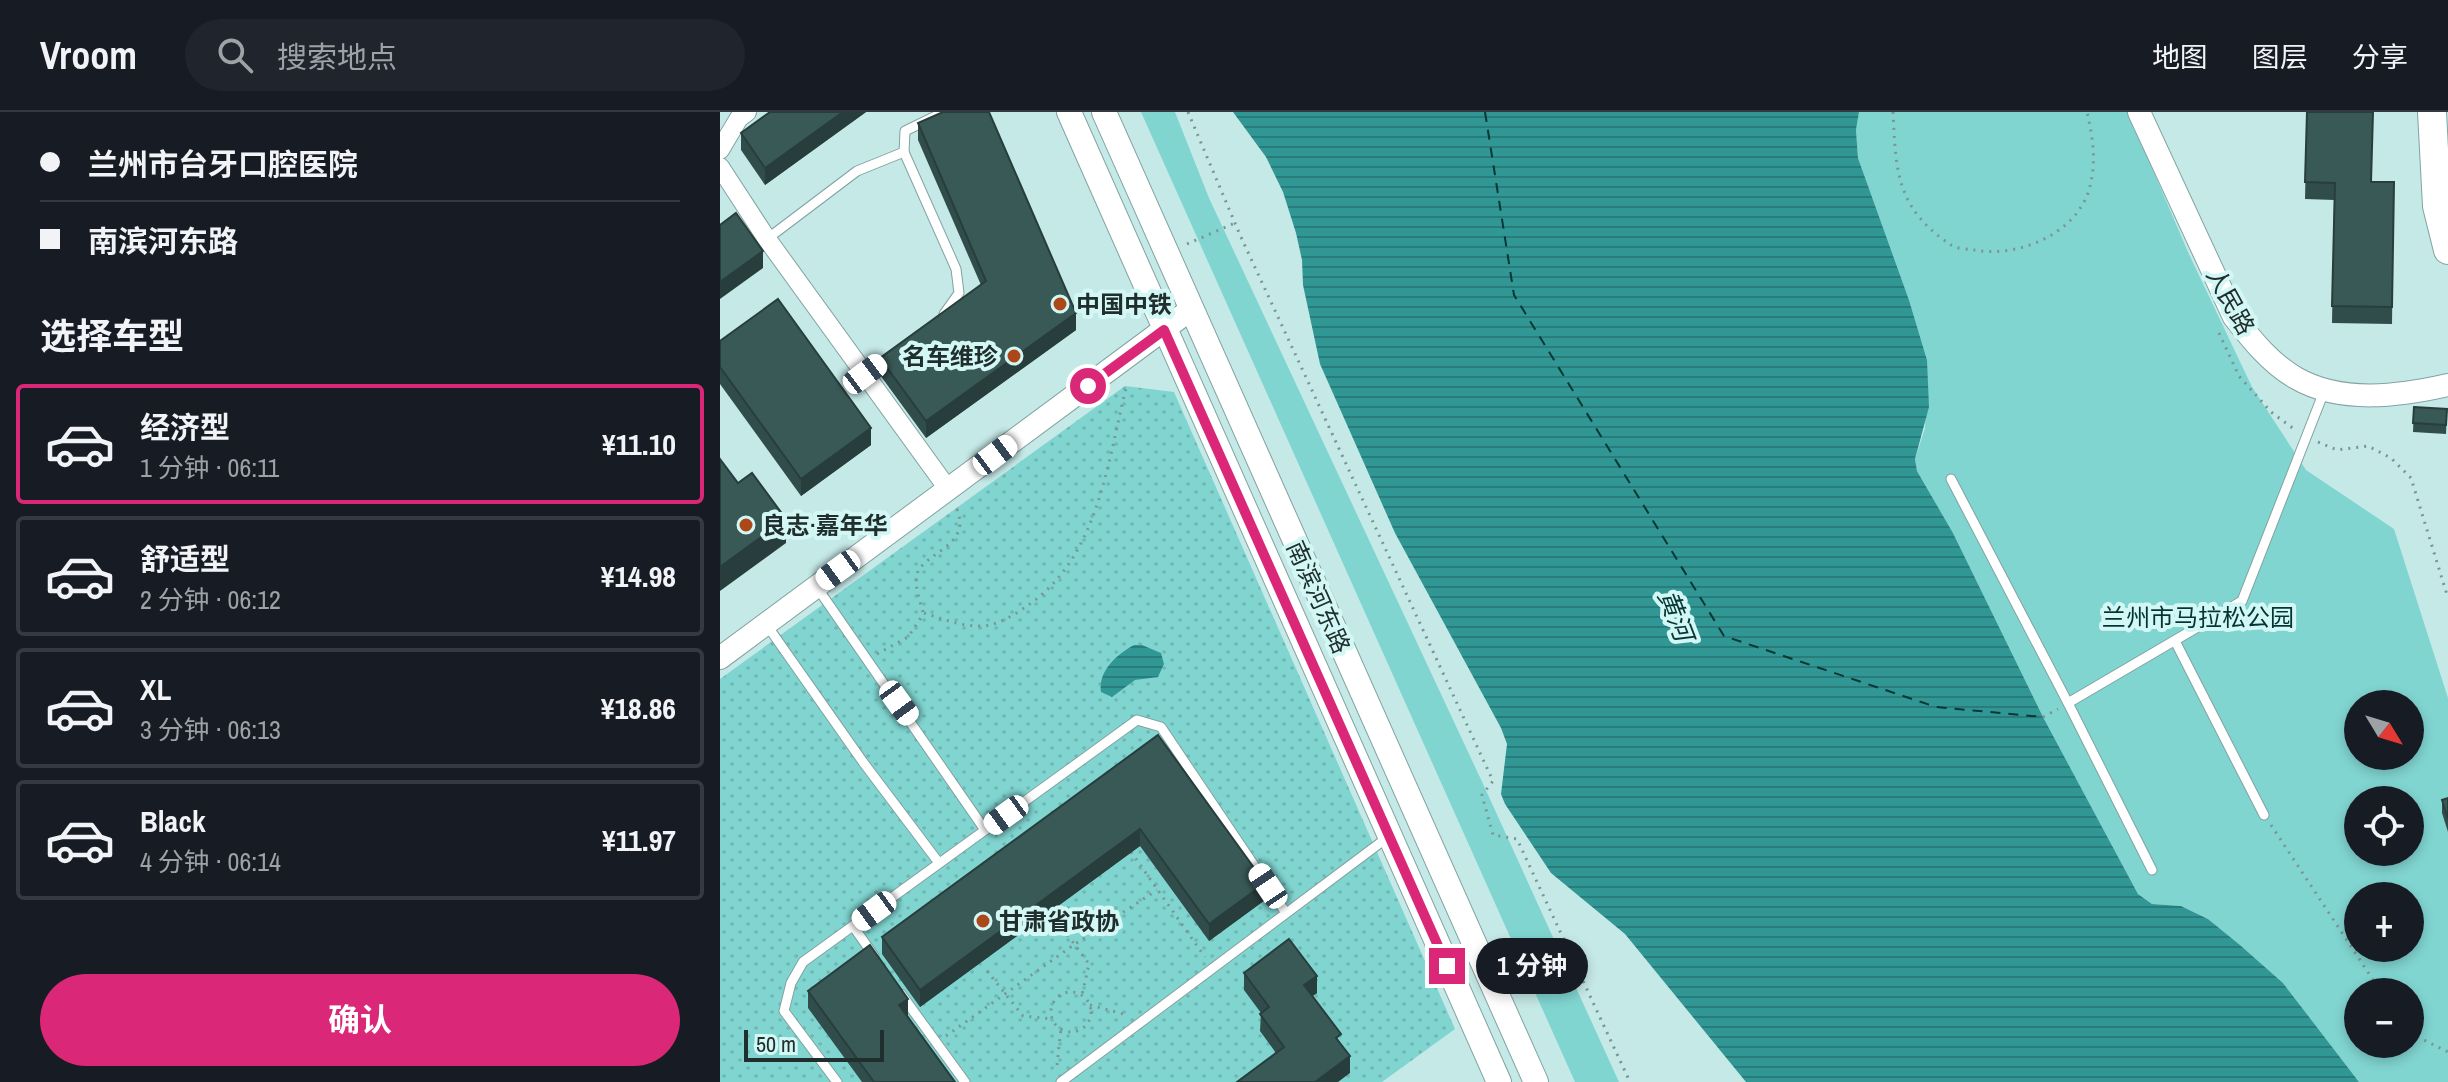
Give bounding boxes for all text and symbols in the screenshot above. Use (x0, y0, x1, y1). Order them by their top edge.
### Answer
search box (185, 19, 745, 91)
text: Vroom (40, 30, 137, 81)
icon: search (213, 33, 257, 77)
text: 搜索地点 (277, 37, 397, 77)
text: 地图 (2152, 38, 2208, 76)
text: 图层 (2252, 38, 2308, 76)
text: 分享 (2352, 38, 2408, 76)
text: 兰州市台牙口腔医院 (88, 144, 358, 184)
text: 南滨河东路 (88, 221, 238, 261)
street label: 人民路 (2200, 262, 2262, 340)
place label: 中国中铁 (1076, 288, 1172, 320)
marker: 中国中铁 (1051, 295, 1069, 313)
text: 选择车型 (40, 312, 184, 360)
place label: 名车维珍 (902, 340, 998, 372)
marker: 名车维珍 (1005, 347, 1023, 365)
car (839, 350, 891, 398)
route start (1070, 368, 1106, 404)
text: 经济型 (140, 407, 230, 447)
icon: car (44, 408, 116, 480)
text: ¥11.10 (602, 424, 676, 464)
car (969, 431, 1021, 479)
text: 1 分钟 · 06:11 (140, 450, 279, 485)
place label: 良志·嘉年华 (762, 509, 887, 541)
marker: 良志·嘉年华 (737, 516, 755, 534)
street label: 南滨河东路 (1280, 536, 1358, 658)
text: 舒适型 (140, 539, 230, 579)
icon: car (44, 540, 116, 612)
car (812, 546, 864, 594)
text: ¥14.98 (601, 556, 676, 596)
text: 2 分钟 · 06:12 (140, 582, 281, 617)
water label: 黄河 (1650, 584, 1703, 650)
park label: 兰州市马拉松公园 (2102, 601, 2294, 633)
text: XL (140, 669, 171, 709)
icon: car (44, 672, 116, 744)
car (875, 677, 923, 729)
text: ¥18.86 (601, 688, 676, 728)
north arrow (2344, 690, 2424, 770)
map controls (2344, 690, 2424, 1058)
text: 3 分钟 · 06:13 (140, 712, 281, 747)
button: locate (2344, 786, 2424, 866)
car (980, 791, 1032, 839)
text: Black (140, 801, 206, 841)
icon: car (44, 804, 116, 876)
text: ¥11.97 (602, 820, 676, 860)
text: 4 分钟 · 06:14 (140, 844, 281, 879)
car (1245, 859, 1291, 913)
button: + (2344, 882, 2424, 962)
car (848, 887, 900, 935)
place label: 甘肃省政协 (999, 905, 1119, 937)
marker: 甘肃省政协 (974, 912, 992, 930)
callout: 1 分钟 (1475, 938, 1587, 994)
route end (1429, 948, 1465, 984)
text: 1 分钟 (1497, 948, 1567, 983)
button: 确认 (40, 974, 680, 1066)
button: − (2344, 978, 2424, 1058)
scale bar (744, 1026, 884, 1062)
text: 50 m (756, 1029, 796, 1059)

